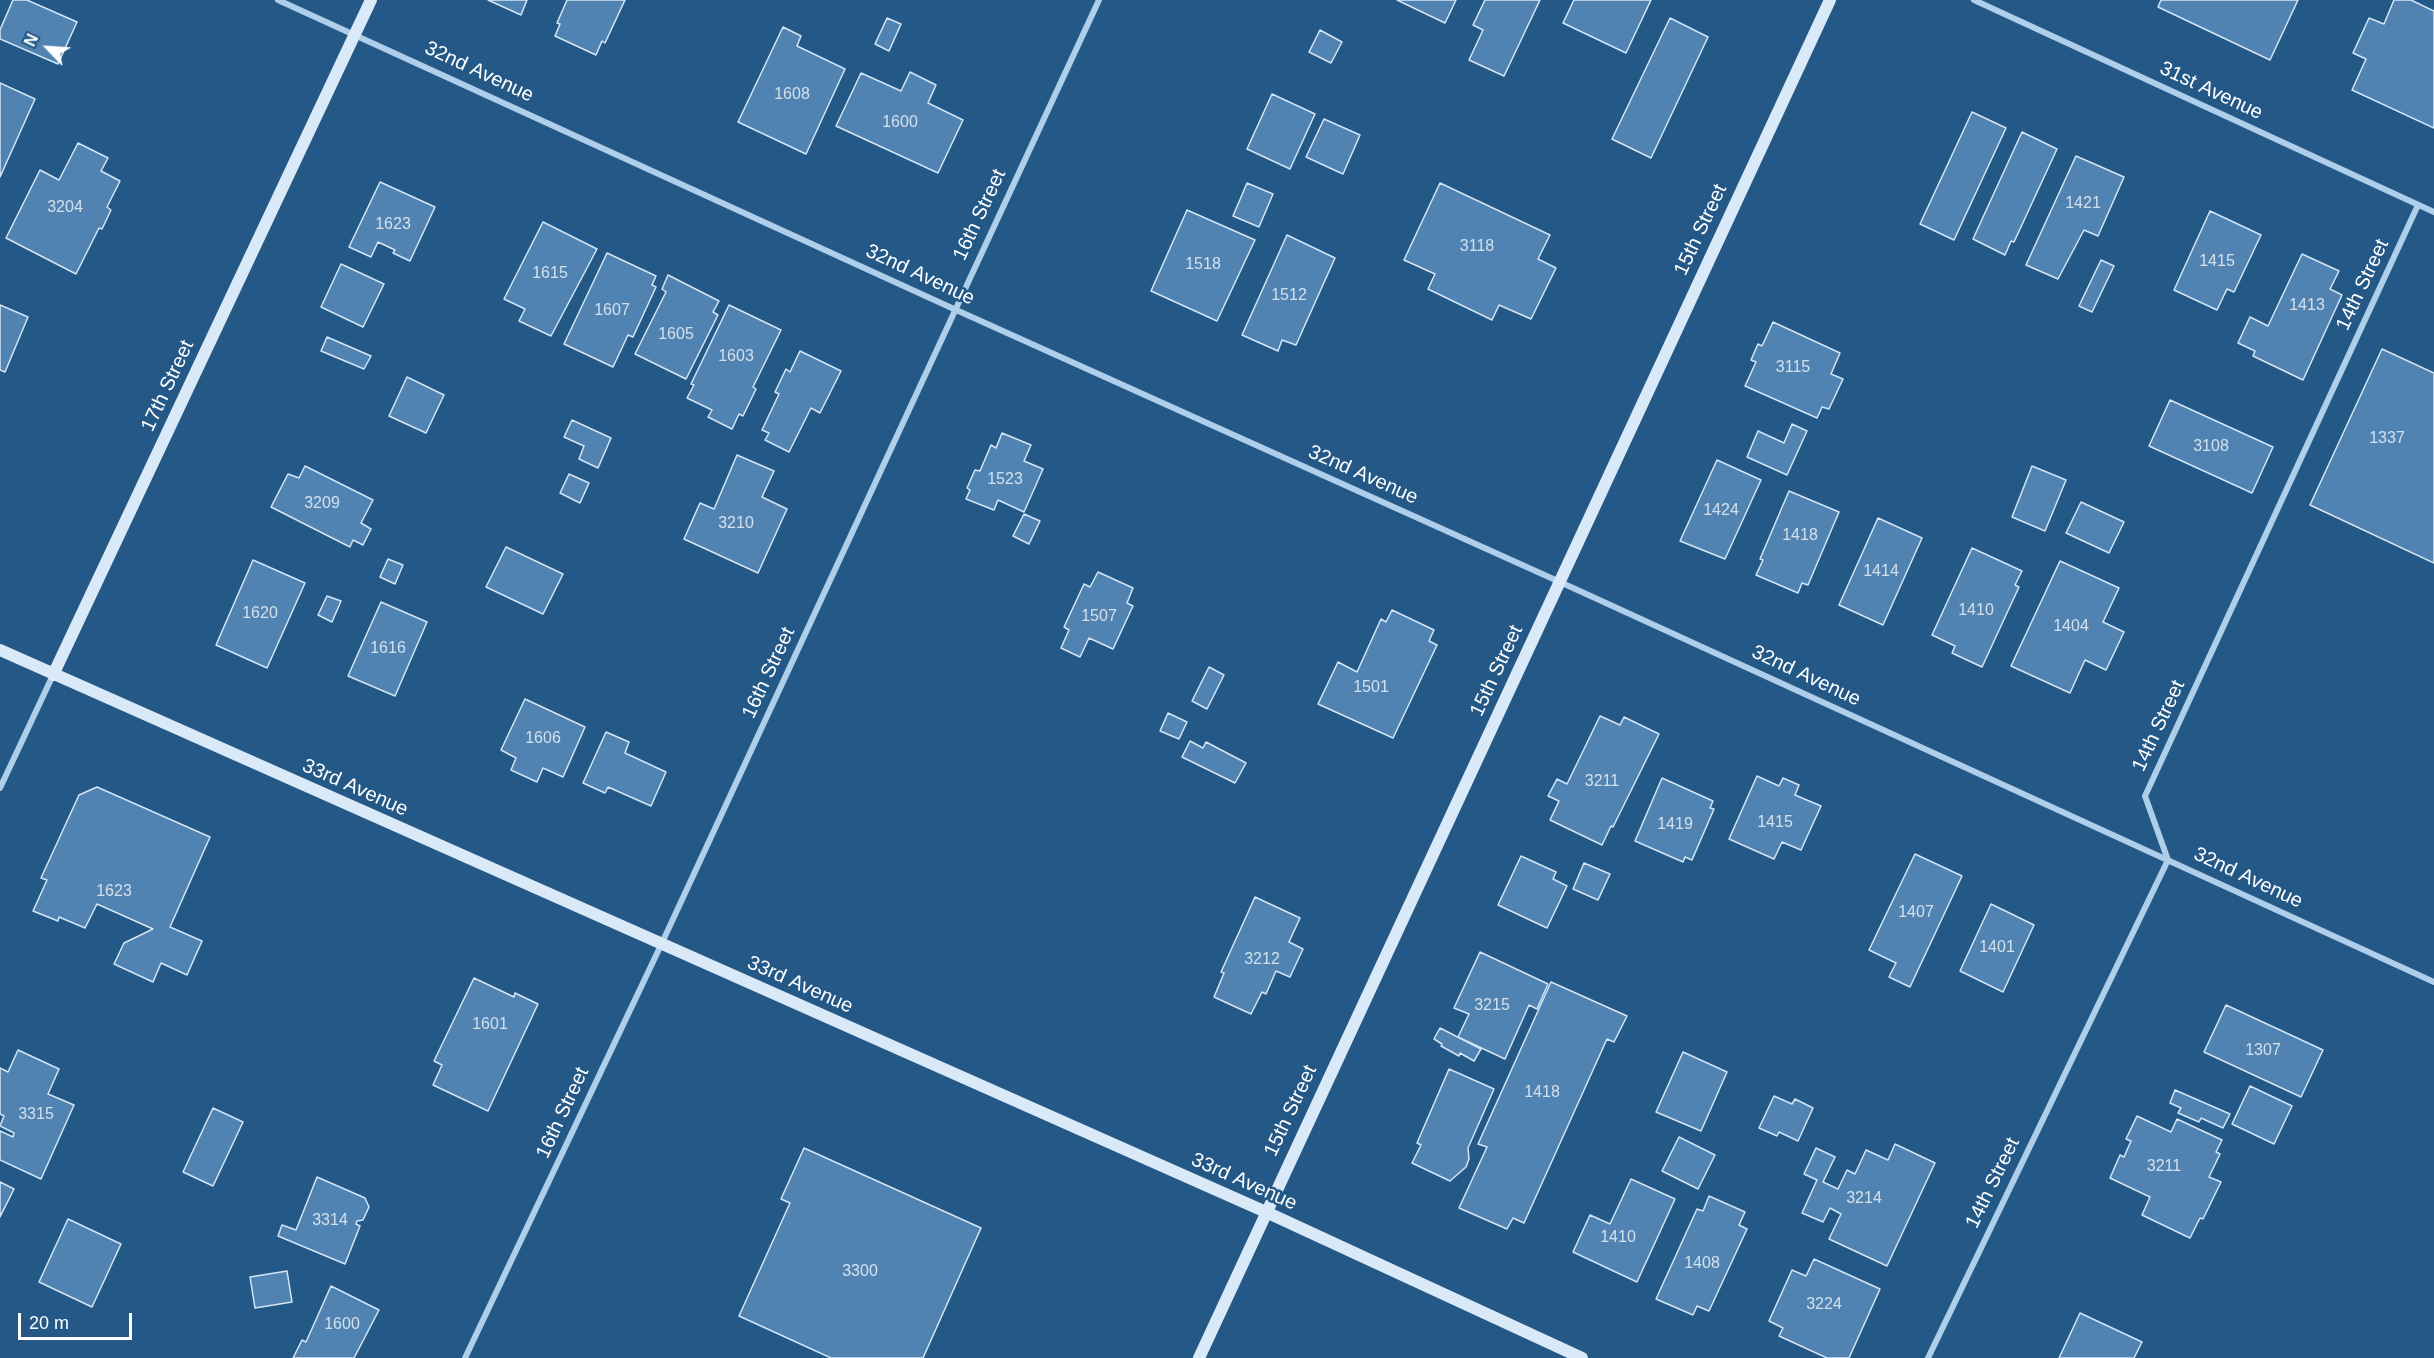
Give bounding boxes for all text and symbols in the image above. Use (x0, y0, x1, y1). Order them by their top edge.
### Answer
north arrow (18, 18, 78, 78)
text: N (21, 31, 41, 49)
street label: 32nd Avenue (421, 36, 537, 108)
street label: 31st Avenue (2156, 57, 2266, 125)
house number: 1608 (774, 85, 810, 105)
house number: 1600 (882, 113, 918, 133)
street label: 16th Street (948, 166, 1012, 264)
street label: 15th Street (1669, 181, 1733, 279)
house number: 1421 (2065, 194, 2101, 214)
house number: 3204 (47, 198, 83, 218)
house number: 1623 (375, 215, 411, 235)
street label: 14th Street (2331, 236, 2395, 334)
house number: 3118 (1460, 237, 1494, 257)
street label: 32nd Avenue (862, 239, 978, 311)
house number: 1415 (2199, 252, 2235, 272)
house number: 1518 (1185, 255, 1221, 275)
house number: 1615 (532, 264, 568, 284)
house number: 1512 (1271, 286, 1307, 306)
house number: 1413 (2289, 296, 2325, 316)
house number: 1607 (594, 301, 630, 321)
house number: 1605 (658, 325, 694, 345)
street label: 17th Street (136, 337, 200, 435)
house number: 1603 (718, 347, 754, 367)
house number: 3115 (1776, 358, 1810, 378)
house number: 1337 (2369, 429, 2405, 449)
house number: 3108 (2193, 437, 2229, 457)
street label: 32nd Avenue (1304, 440, 1422, 510)
house number: 1523 (987, 470, 1023, 490)
house number: 3209 (304, 494, 340, 514)
house number: 1424 (1703, 501, 1739, 521)
house number: 3210 (718, 514, 754, 534)
house number: 1418 (1782, 526, 1818, 546)
house number: 1414 (1863, 562, 1899, 582)
house number: 1410 (1958, 601, 1994, 621)
house number: 1620 (242, 604, 278, 624)
house number: 1507 (1081, 607, 1117, 627)
house number: 1404 (2053, 617, 2089, 637)
street label: 15th Street (1465, 622, 1529, 720)
street label: 16th Street (737, 624, 801, 722)
house number: 1616 (370, 639, 406, 659)
street label: 32nd Avenue (1748, 640, 1864, 712)
street label: 14th Street (2127, 677, 2191, 775)
house number: 1501 (1353, 678, 1389, 698)
house number: 1606 (525, 729, 561, 749)
street label: 33rd Avenue (298, 754, 412, 822)
house number: 3211 (1585, 772, 1619, 792)
house number: 1415 (1757, 813, 1793, 833)
house number: 1419 (1657, 815, 1693, 835)
street label: 32nd Avenue (2190, 842, 2306, 914)
house number: 1623 (96, 882, 132, 902)
house number: 1407 (1898, 903, 1934, 923)
house number: 1401 (1979, 938, 2015, 958)
house number: 3212 (1244, 950, 1280, 970)
street label: 33rd Avenue (743, 951, 857, 1019)
house number: 3215 (1474, 996, 1510, 1016)
house number: 1601 (472, 1015, 508, 1035)
house number: 1307 (2245, 1041, 2281, 1061)
street label: 15th Street (1259, 1062, 1323, 1160)
street label: 16th Street (531, 1064, 595, 1162)
house number: 1418 (1524, 1083, 1560, 1103)
house number: 3315 (18, 1105, 54, 1125)
street label: 14th Street (1961, 1134, 2025, 1232)
street label: 33rd Avenue (1187, 1148, 1301, 1216)
house number: 3211 (2147, 1157, 2181, 1177)
house number: 3214 (1846, 1189, 1882, 1209)
house number: 3314 (312, 1211, 348, 1231)
house number: 1410 (1600, 1228, 1636, 1248)
house number: 1408 (1684, 1254, 1720, 1274)
house number: 3300 (842, 1262, 878, 1282)
house number: 3224 (1806, 1295, 1842, 1315)
scale bar (21, 1301, 135, 1339)
text: 20 m (29, 1313, 69, 1333)
house number: 1600 (324, 1315, 360, 1335)

